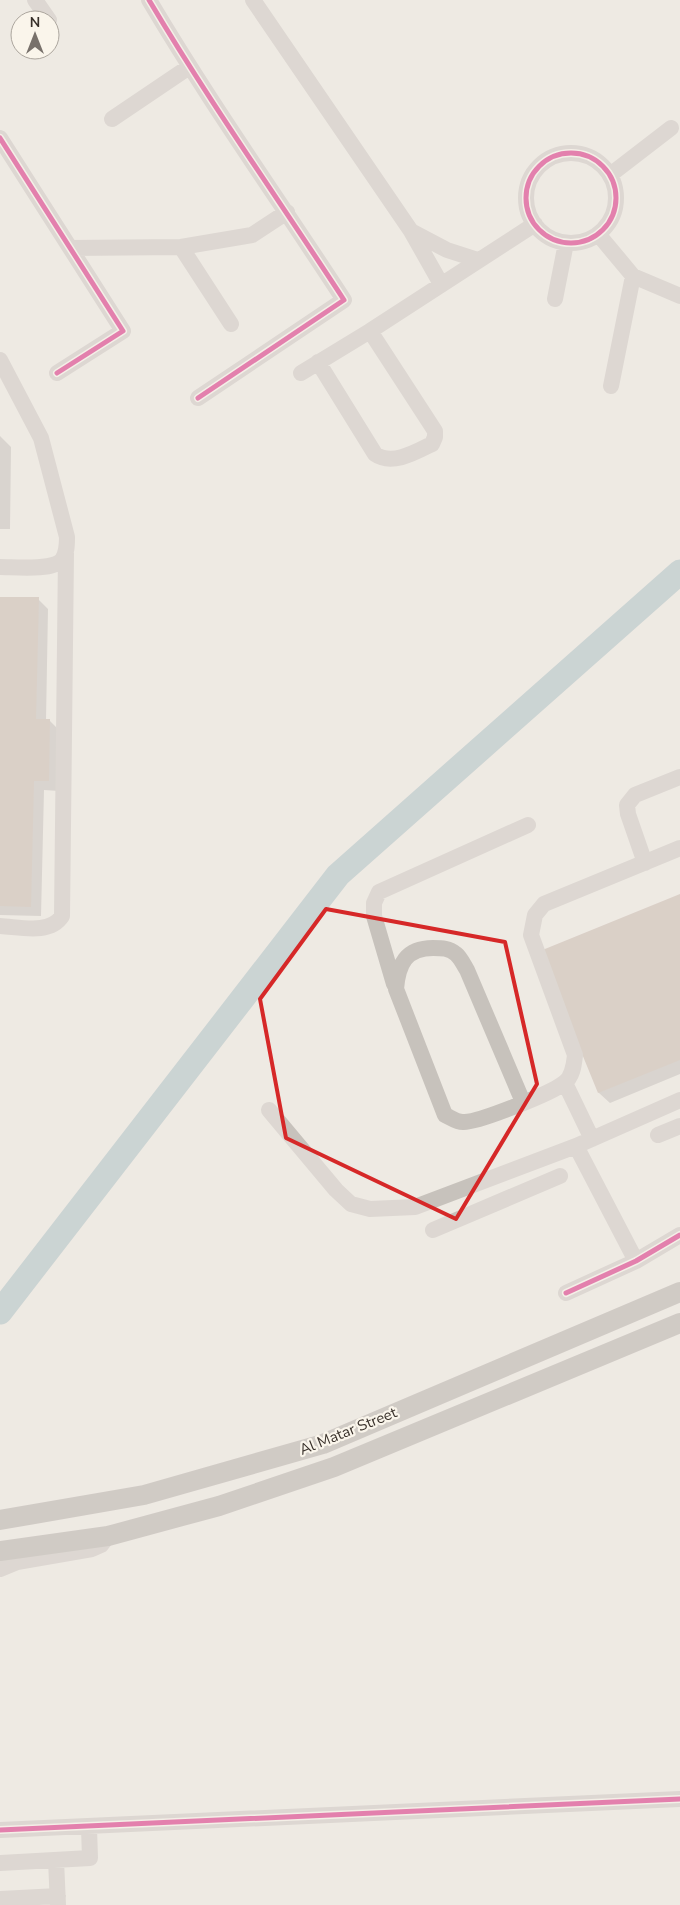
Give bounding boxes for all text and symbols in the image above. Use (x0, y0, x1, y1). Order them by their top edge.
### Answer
north arrow (10, 10, 60, 60)
text: N (30, 13, 40, 32)
street label: Al Matar Street (296, 1402, 400, 1460)

